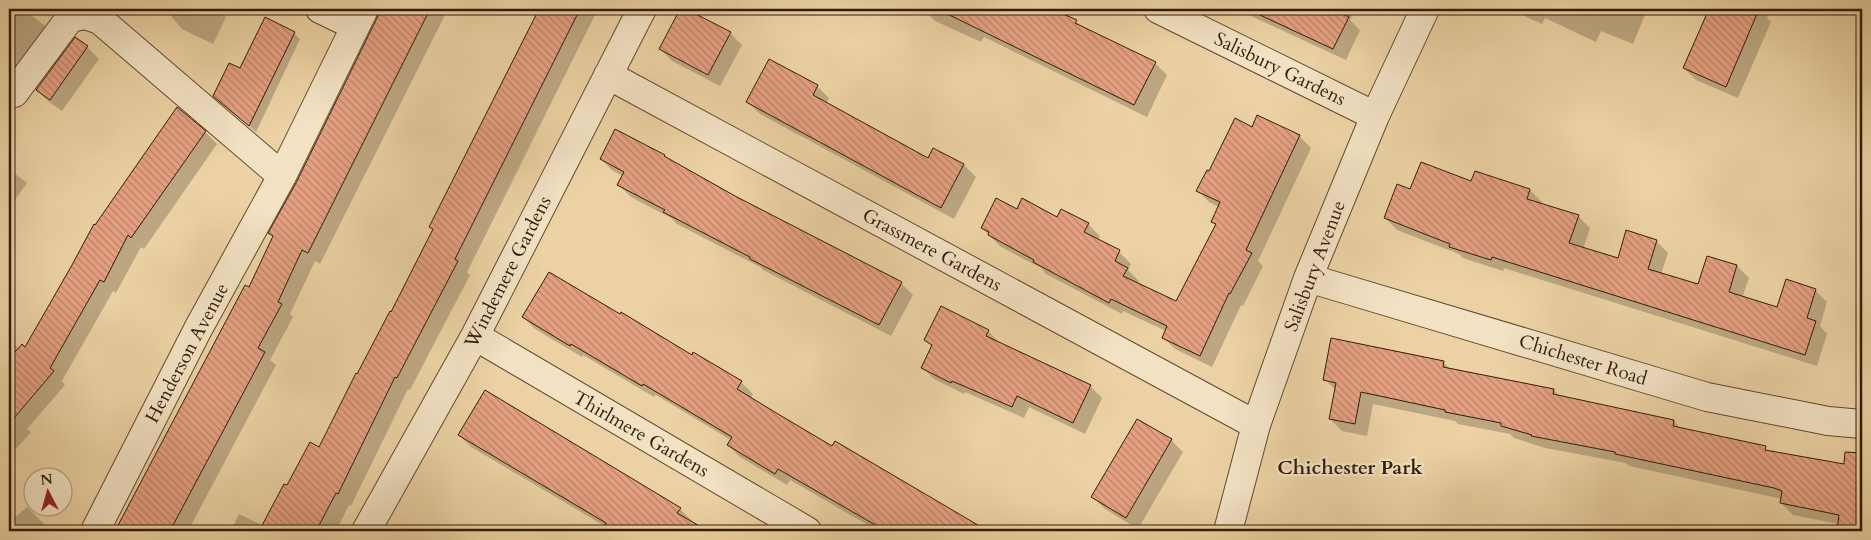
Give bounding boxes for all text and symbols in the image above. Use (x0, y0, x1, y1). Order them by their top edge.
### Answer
street label: Salisbury Gardens (1210, 26, 1350, 112)
street label: Windemere Gardens (458, 192, 558, 353)
street label: Salisbury Avenue (1278, 197, 1352, 335)
street label: Grassmere Gardens (858, 202, 1006, 298)
street label: Henderson Avenue (139, 278, 235, 428)
street label: Chichester Road (1516, 328, 1650, 392)
street label: Thirlmere Gardens (568, 385, 714, 483)
district label: Chichester Park (1277, 454, 1423, 481)
north arrow (22, 468, 72, 518)
text: N (40, 469, 54, 490)

